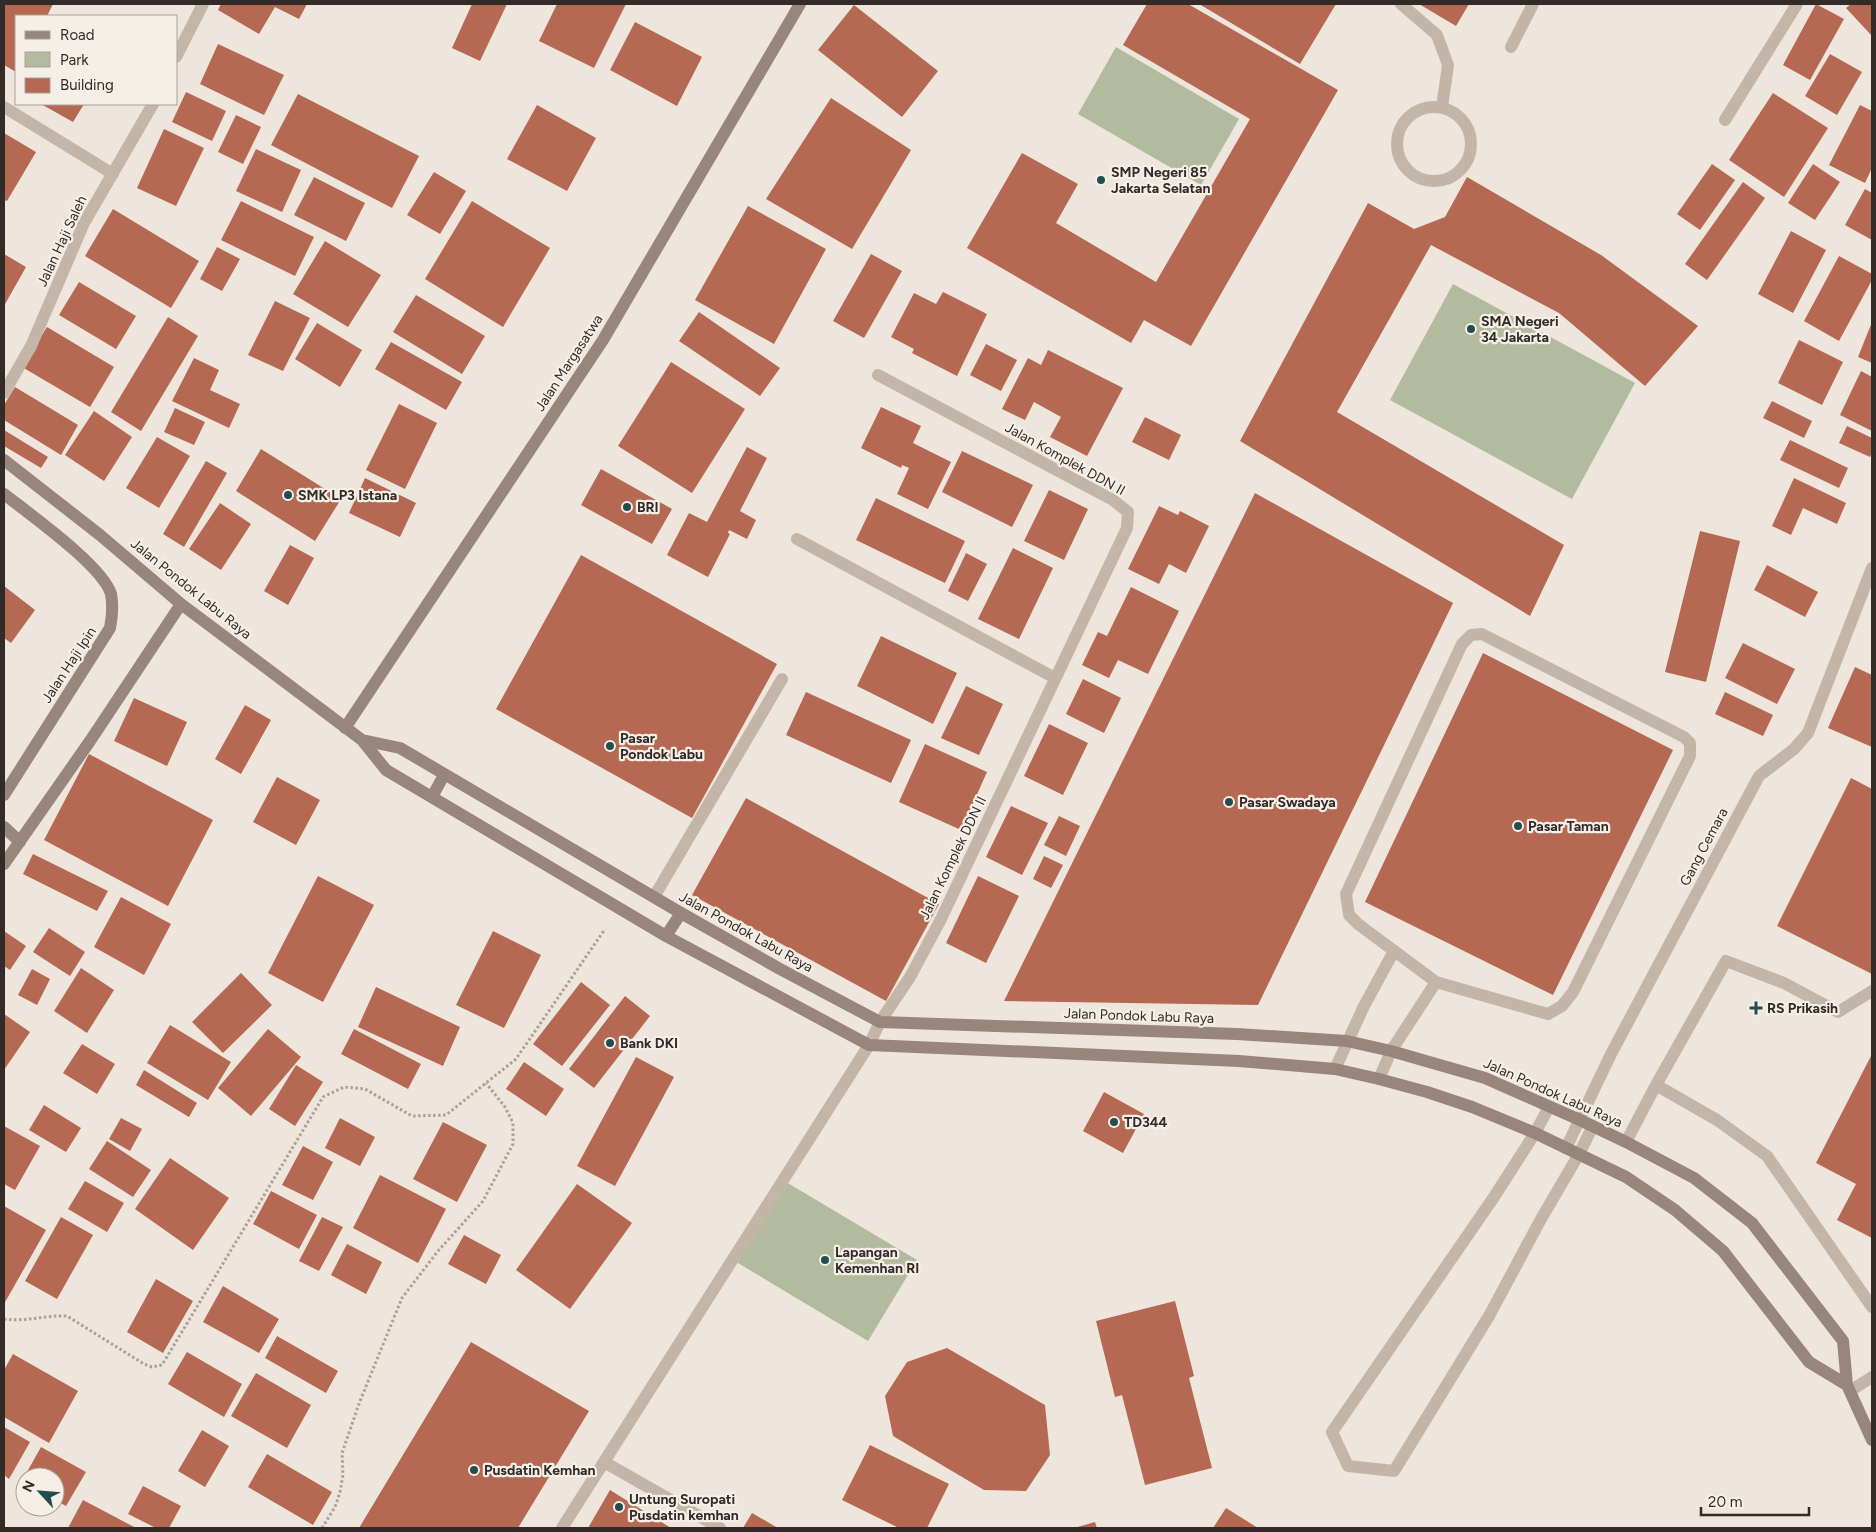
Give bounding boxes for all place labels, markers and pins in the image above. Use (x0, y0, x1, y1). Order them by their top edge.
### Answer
place label: SMP Negeri 85 Jakarta Selatan (1111, 164, 1211, 197)
marker: SMP Negeri 85 Jakarta Selatan (1095, 174, 1107, 186)
place label: SMA Negeri 34 Jakarta (1481, 313, 1559, 346)
marker: SMA Negeri 34 Jakarta (1465, 323, 1477, 335)
place label: SMK LP3 Istana (298, 487, 397, 504)
marker: SMK LP3 Istana (282, 489, 294, 501)
place label: BRI (637, 499, 659, 516)
marker: BRI (621, 501, 633, 513)
place label: Pasar Pondok Labu (620, 730, 703, 763)
marker: Pasar Pondok Labu (604, 740, 616, 752)
place label: Pasar Swadaya (1239, 794, 1336, 811)
marker: Pasar Swadaya (1223, 796, 1235, 808)
place label: Pasar Taman (1528, 818, 1609, 835)
marker: Pasar Taman (1512, 820, 1524, 832)
place label: RS Prikasih (1767, 1000, 1838, 1017)
marker: RS Prikasih (1749, 1001, 1763, 1015)
place label: Bank DKI (620, 1035, 678, 1052)
marker: Bank DKI (604, 1037, 616, 1049)
place label: TD344 (1124, 1114, 1168, 1131)
marker: TD344 (1108, 1116, 1120, 1128)
place label: Lapangan Kemenhan RI (835, 1244, 919, 1277)
marker: Lapangan Kemenhan RI (819, 1254, 831, 1266)
place label: Pusdatin Kemhan (484, 1462, 596, 1479)
marker: Pusdatin Kemhan (468, 1464, 480, 1476)
place label: Untung Suropati Pusdatin kemhan (629, 1491, 739, 1524)
marker: Untung Suropati Pusdatin kemhan (613, 1501, 625, 1513)

